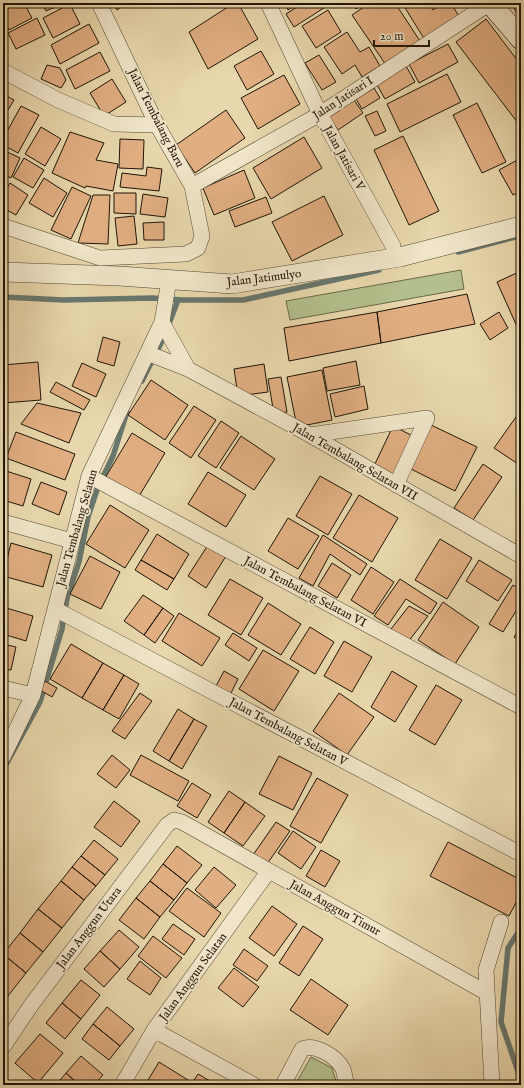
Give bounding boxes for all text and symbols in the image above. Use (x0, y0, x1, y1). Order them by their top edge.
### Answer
scale bar (374, 22, 429, 48)
text: 20 m (380, 29, 403, 44)
street label: Jalan Tembalang Baru (123, 64, 187, 170)
street label: Jalan Jatisari I (308, 73, 377, 125)
street label: Jalan Jatisari V (318, 121, 369, 195)
street label: Jalan Jatimulyo (224, 266, 303, 291)
street label: Jalan Tembalang Selatan VII (288, 419, 420, 505)
street label: Jalan Tembalang Selatan (53, 467, 102, 590)
street label: Jalan Tembalang Selatan VI (239, 552, 369, 632)
street label: Jalan Tembalang Selatan V (224, 694, 351, 771)
street label: Jalan Anggun Timur (285, 876, 384, 940)
street label: Jalan Anggun Utara (52, 883, 126, 974)
street label: Jalan Anggun Selatan (155, 929, 231, 1026)

